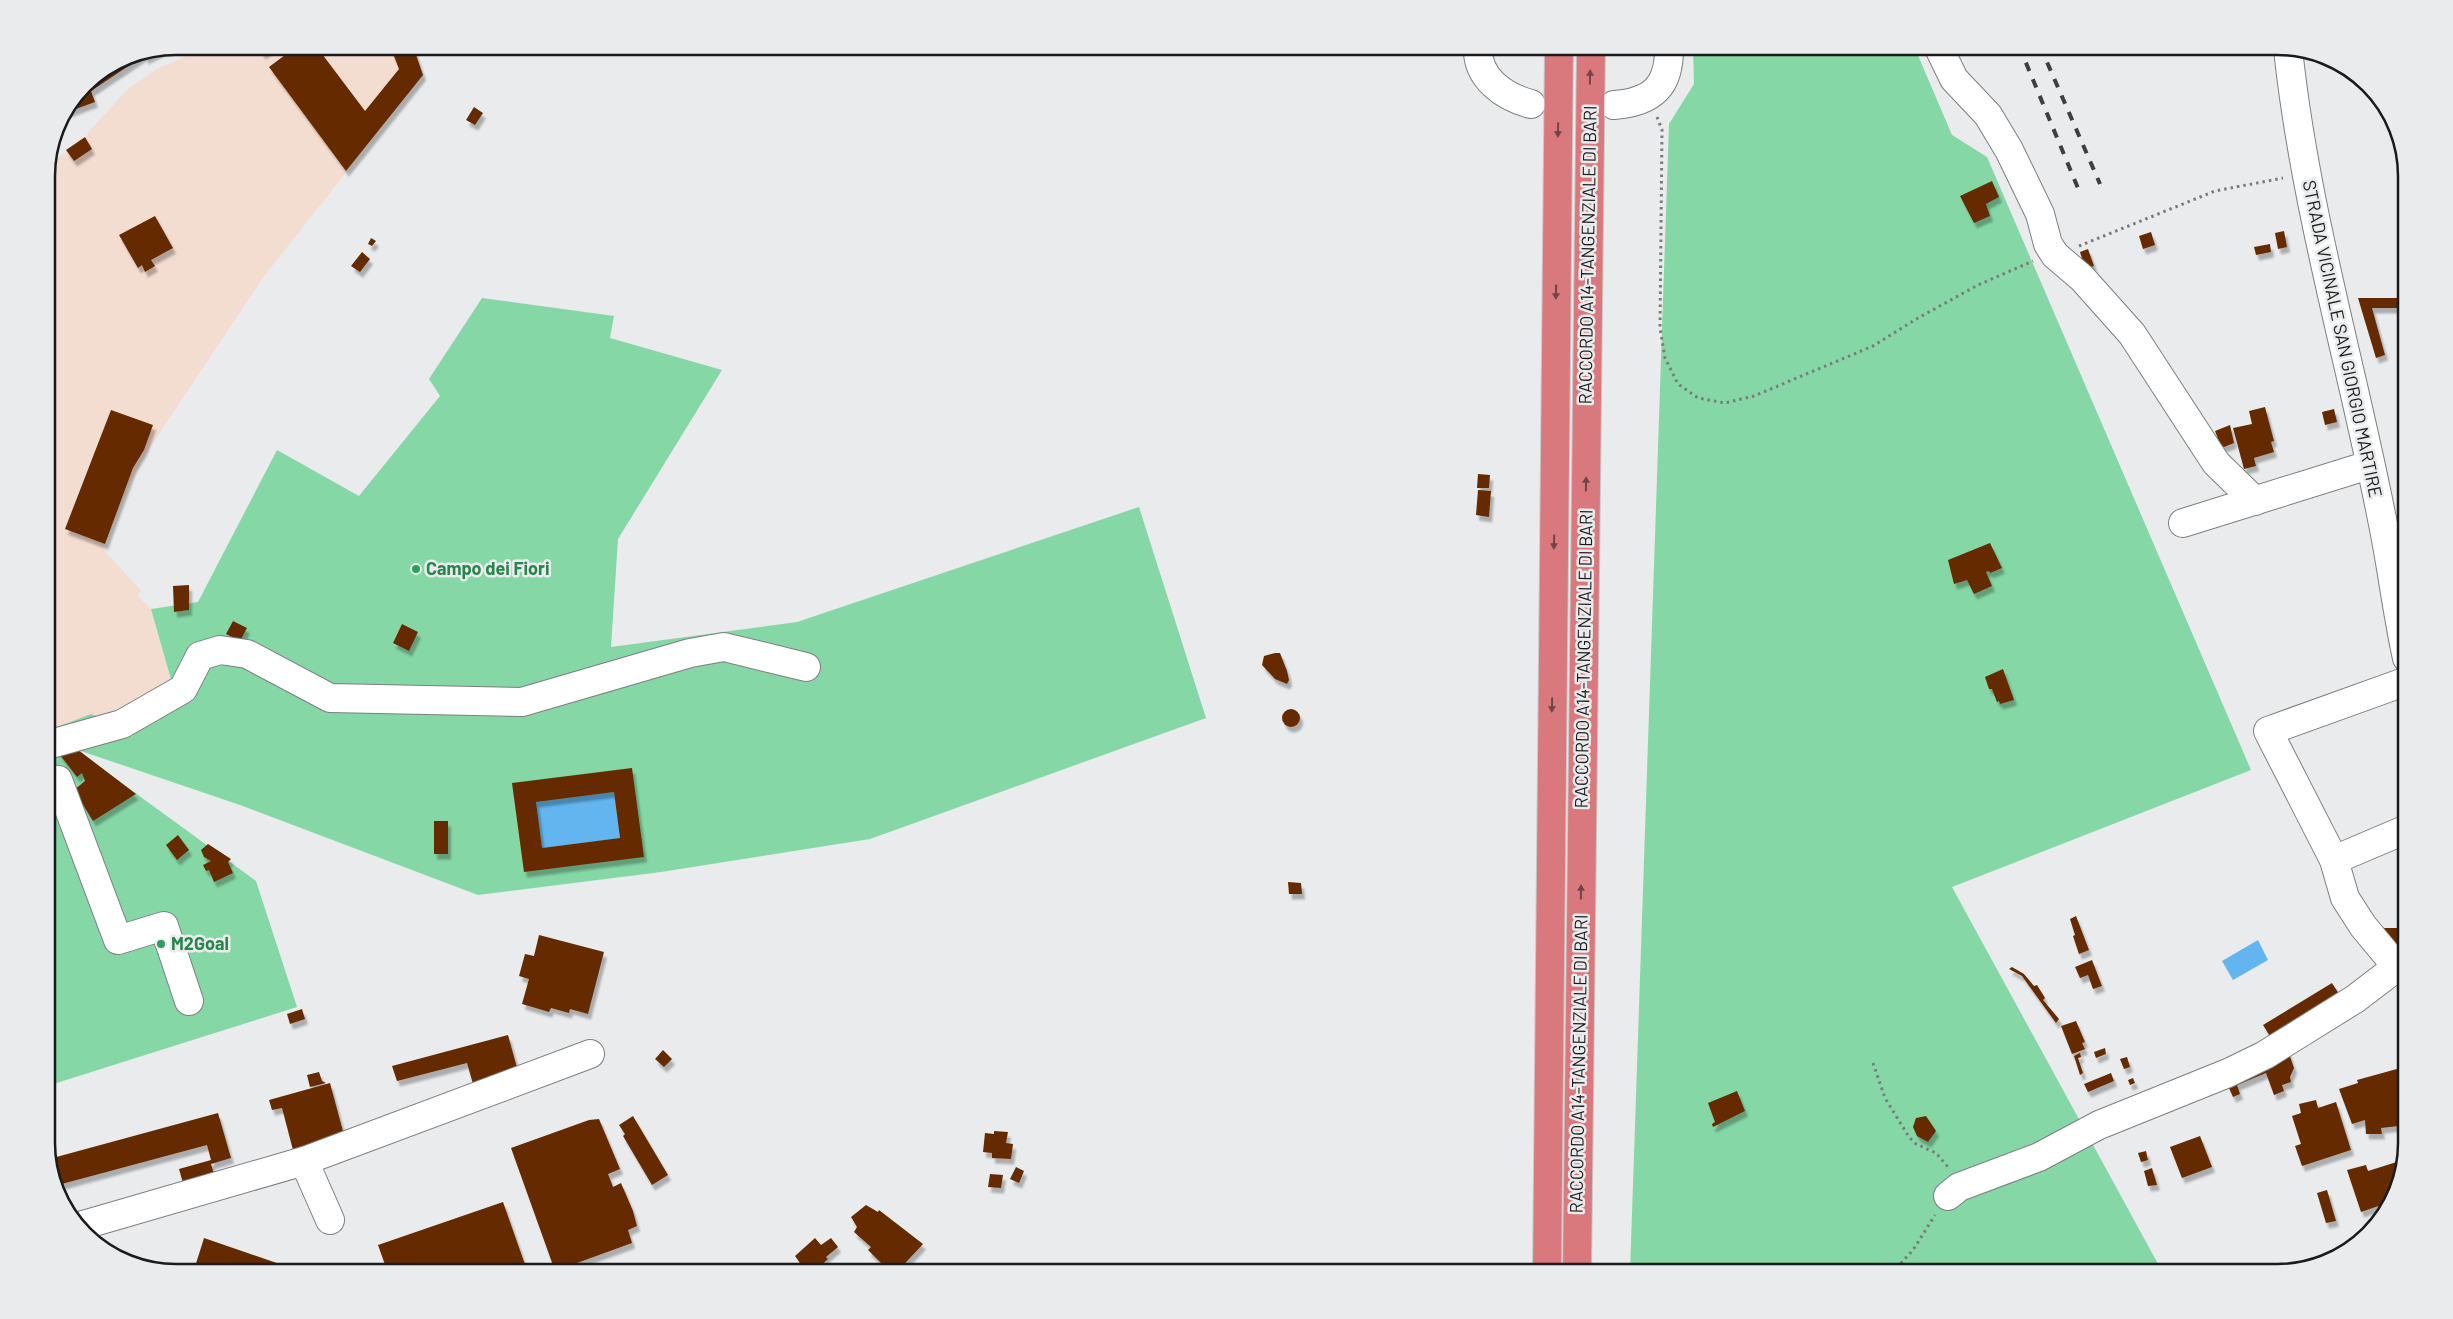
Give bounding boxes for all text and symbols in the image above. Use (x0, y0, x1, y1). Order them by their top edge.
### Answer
one-way arrow (1587, 68, 1595, 84)
street label: RACCORDO A14-TANGENZIALE DI BARI (1573, 105, 1601, 405)
one-way arrow (1554, 122, 1562, 138)
street label: STRADA VICINALE SAN GIORGIO MARTIRE (2299, 178, 2387, 500)
one-way arrow (1552, 285, 1560, 301)
one-way arrow (1582, 476, 1590, 492)
street label: RACCORDO A14-TANGENZIALE DI BARI (1569, 509, 1597, 809)
one-way arrow (1550, 535, 1558, 551)
place label: Campo dei Fiori (426, 557, 550, 579)
marker: Campo dei Fiori (410, 563, 422, 575)
one-way arrow (1548, 697, 1556, 713)
one-way arrow (1577, 883, 1585, 899)
street label: RACCORDO A14-TANGENZIALE DI BARI (1564, 914, 1592, 1214)
place label: M2Goal (171, 932, 229, 954)
marker: M2Goal (155, 938, 167, 950)

